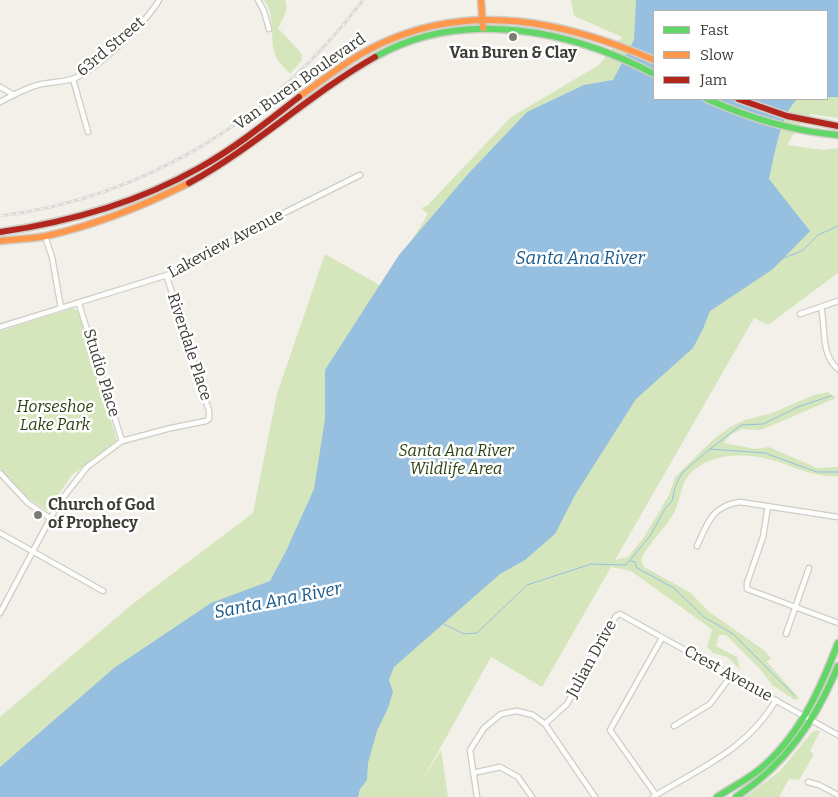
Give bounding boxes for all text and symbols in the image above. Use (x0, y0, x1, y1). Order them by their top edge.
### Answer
legend (653, 10, 828, 100)
street label: 63rd Street (73, 13, 149, 81)
text: Fast (700, 21, 729, 39)
street label: Van Buren Boulevard (231, 29, 369, 135)
marker: Van Buren & Clay (507, 31, 519, 43)
place label: Van Buren & Clay (449, 44, 577, 64)
text: Slow (700, 46, 734, 64)
text: Jam (700, 71, 727, 89)
street label: Lakeview Avenue (165, 205, 287, 283)
water label: Santa Ana River (515, 248, 645, 270)
street label: Riverdale Place (163, 291, 215, 403)
street label: Studio Place (79, 327, 123, 419)
park label: Horseshoe Lake Park (16, 398, 94, 436)
park label: Santa Ana River Wildlife Area (398, 442, 514, 480)
place label: Church of God of Prophecy (48, 496, 155, 534)
marker: Church of God of Prophecy (32, 509, 44, 521)
water label: Santa Ana River (212, 578, 344, 624)
street label: Julian Drive (563, 617, 621, 701)
street label: Crest Avenue (680, 642, 776, 706)

